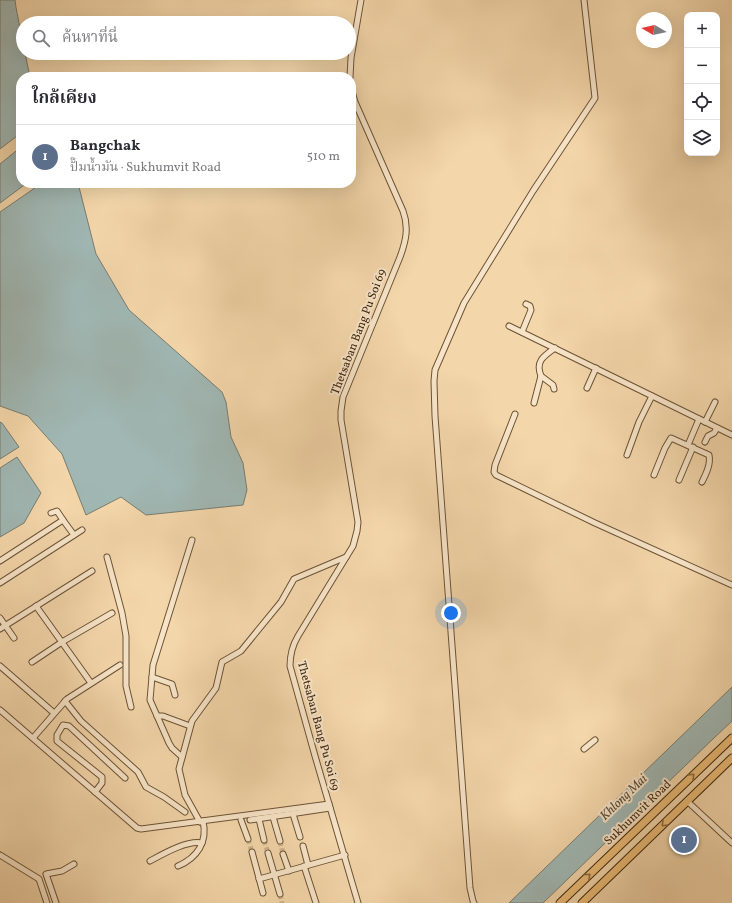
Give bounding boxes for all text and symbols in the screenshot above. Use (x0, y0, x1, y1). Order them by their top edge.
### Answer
north arrow (636, 12, 672, 48)
map controls (684, 12, 720, 156)
button: + (684, 12, 720, 48)
search box (16, 16, 356, 60)
icon: search (30, 27, 52, 49)
text: ค้นหาที่นี่ (62, 28, 118, 49)
button: − (684, 48, 720, 84)
button: locate (684, 84, 720, 120)
text: ใกล้เคียง (32, 87, 97, 110)
button: layers (684, 120, 720, 156)
text: Bangchak (70, 136, 140, 157)
text: 1 (42, 148, 48, 166)
text: 510 m (307, 148, 340, 166)
text: ปั๊มน้ำมัน · Sukhumvit Road (70, 159, 221, 177)
street label: Thetsaban Bang Pu Soi 69 (328, 267, 390, 397)
your location (441, 603, 461, 623)
street label: Thetsaban Bang Pu Soi 69 (293, 659, 343, 793)
water label: Khlong Mai (596, 770, 652, 825)
one-way arrow (687, 773, 695, 781)
street label: Sukhumvit Road (601, 777, 675, 849)
one-way arrow (661, 819, 669, 827)
pin: 1 (671, 825, 697, 855)
one-way arrow (584, 874, 591, 881)

